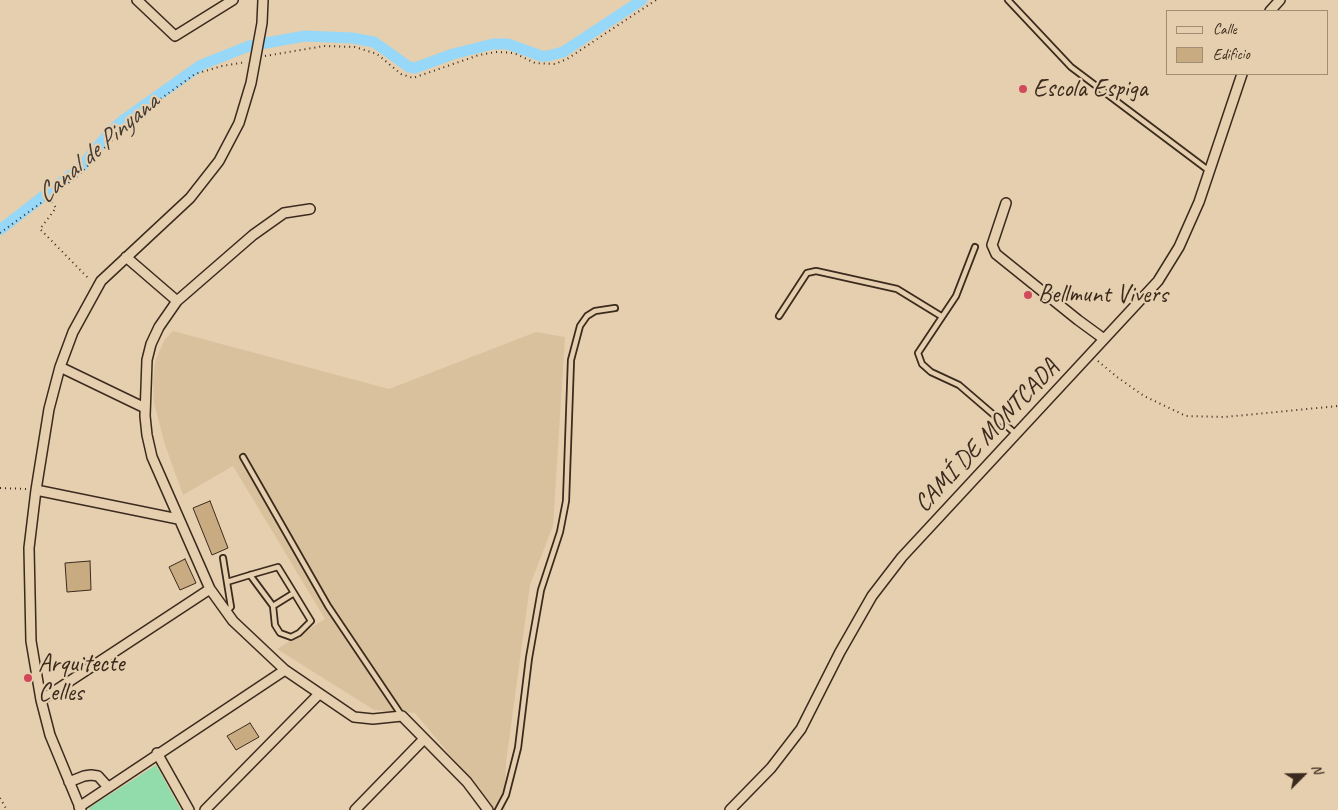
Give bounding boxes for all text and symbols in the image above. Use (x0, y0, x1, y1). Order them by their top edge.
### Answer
legend (1166, 10, 1328, 75)
text: Calle (1213, 20, 1237, 39)
text: Edificio (1213, 45, 1250, 64)
place label: Escola Espiga (1033, 74, 1147, 104)
marker: Escola Espiga (1017, 83, 1029, 95)
water label: Canal de Pinyana (30, 87, 166, 211)
place label: Bellmunt Vivers (1038, 280, 1168, 310)
marker: Bellmunt Vivers (1022, 289, 1034, 301)
street label: CAMÍ DE MONTCADA (908, 353, 1066, 519)
place label: Arquitecte Celles (38, 649, 124, 708)
marker: Arquitecte Celles (22, 672, 34, 684)
north arrow (1278, 750, 1328, 800)
text: N (1308, 762, 1327, 776)

